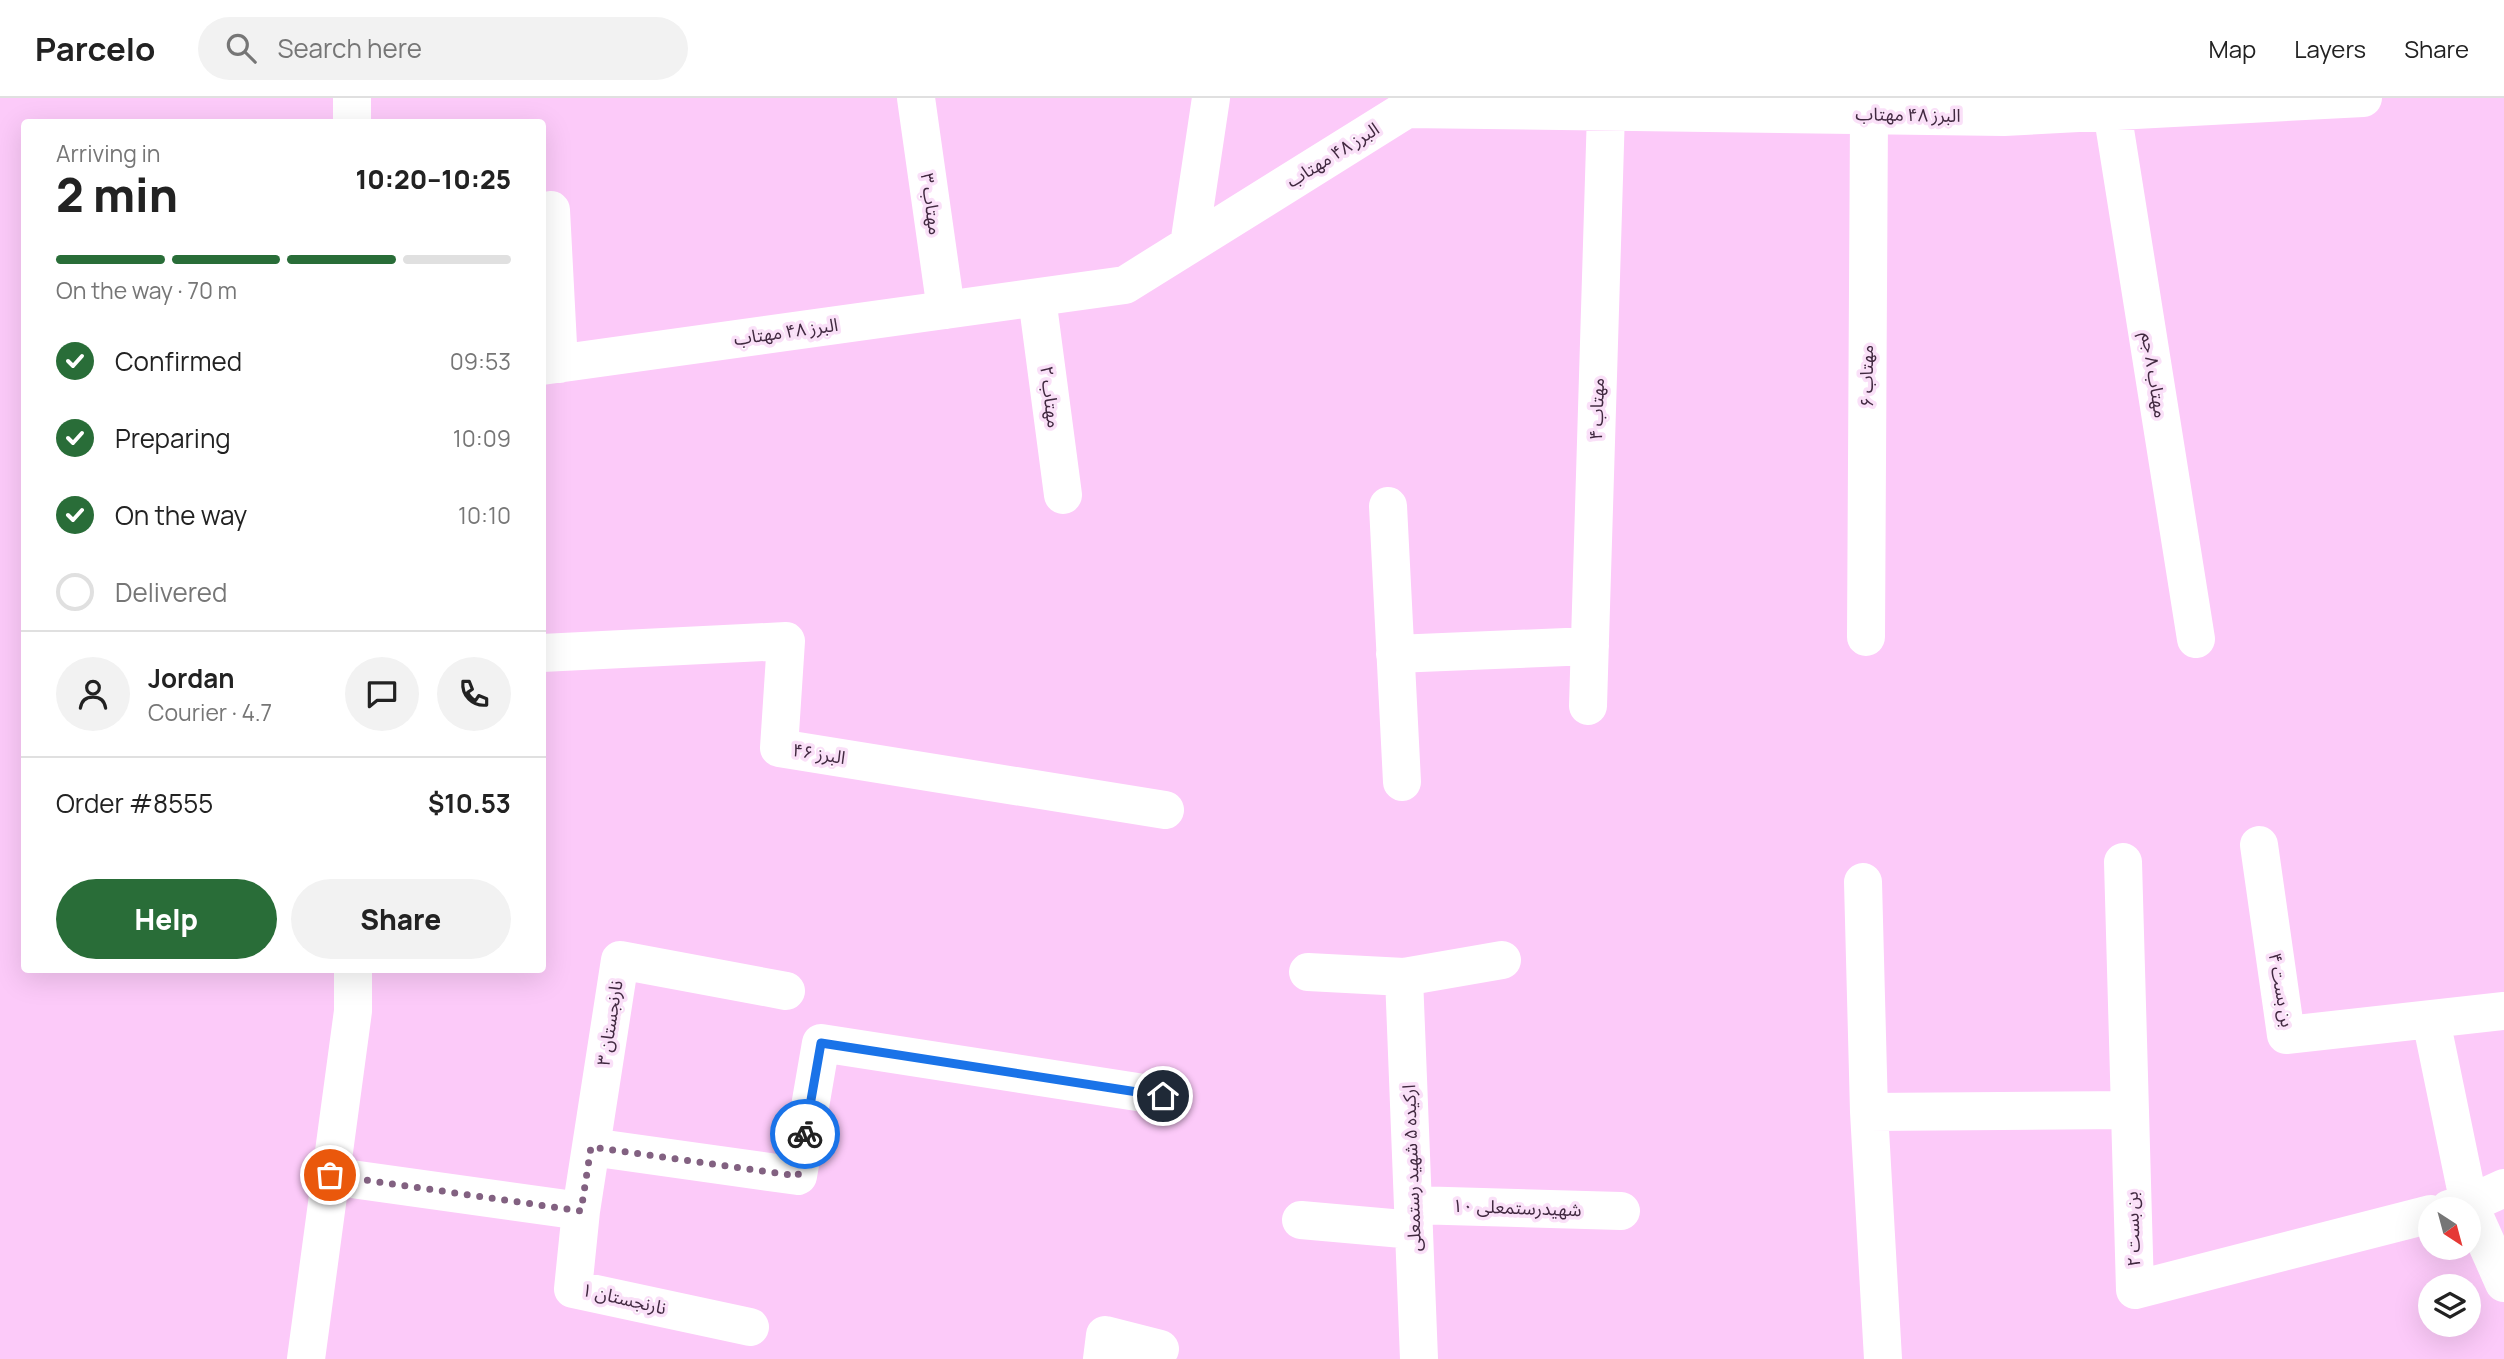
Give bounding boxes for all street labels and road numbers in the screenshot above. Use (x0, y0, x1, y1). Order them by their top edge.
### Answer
street label: البرز ۴۸ مهتاب (1855, 101, 1961, 127)
street label: البرز ۴۸ مهتاب (1282, 116, 1383, 192)
street label: مهتاب ۳ (916, 171, 948, 236)
street label: البرز ۴۸ مهتاب (732, 312, 840, 350)
street label: مهتاب ۸ جم (2134, 330, 2174, 420)
street label: مهتاب ۶ (1854, 345, 1878, 407)
street label: مهتاب ۲ (1035, 364, 1067, 429)
street label: مهتاب ۴ (1583, 377, 1609, 441)
street label: البرز ۴۶ (791, 737, 847, 769)
street label: بن بست ۴ (2264, 951, 2300, 1029)
street label: نارنجستان ۳ (590, 979, 628, 1067)
street label: ارکیده ۵ شهید رستمعلی (1396, 1084, 1426, 1252)
street label: بن بست ۲ (2119, 1191, 2145, 1267)
street label: شهیدرستمعلی ۱۰ (1452, 1193, 1582, 1221)
street label: نارنجستان ۱ (580, 1277, 669, 1319)

